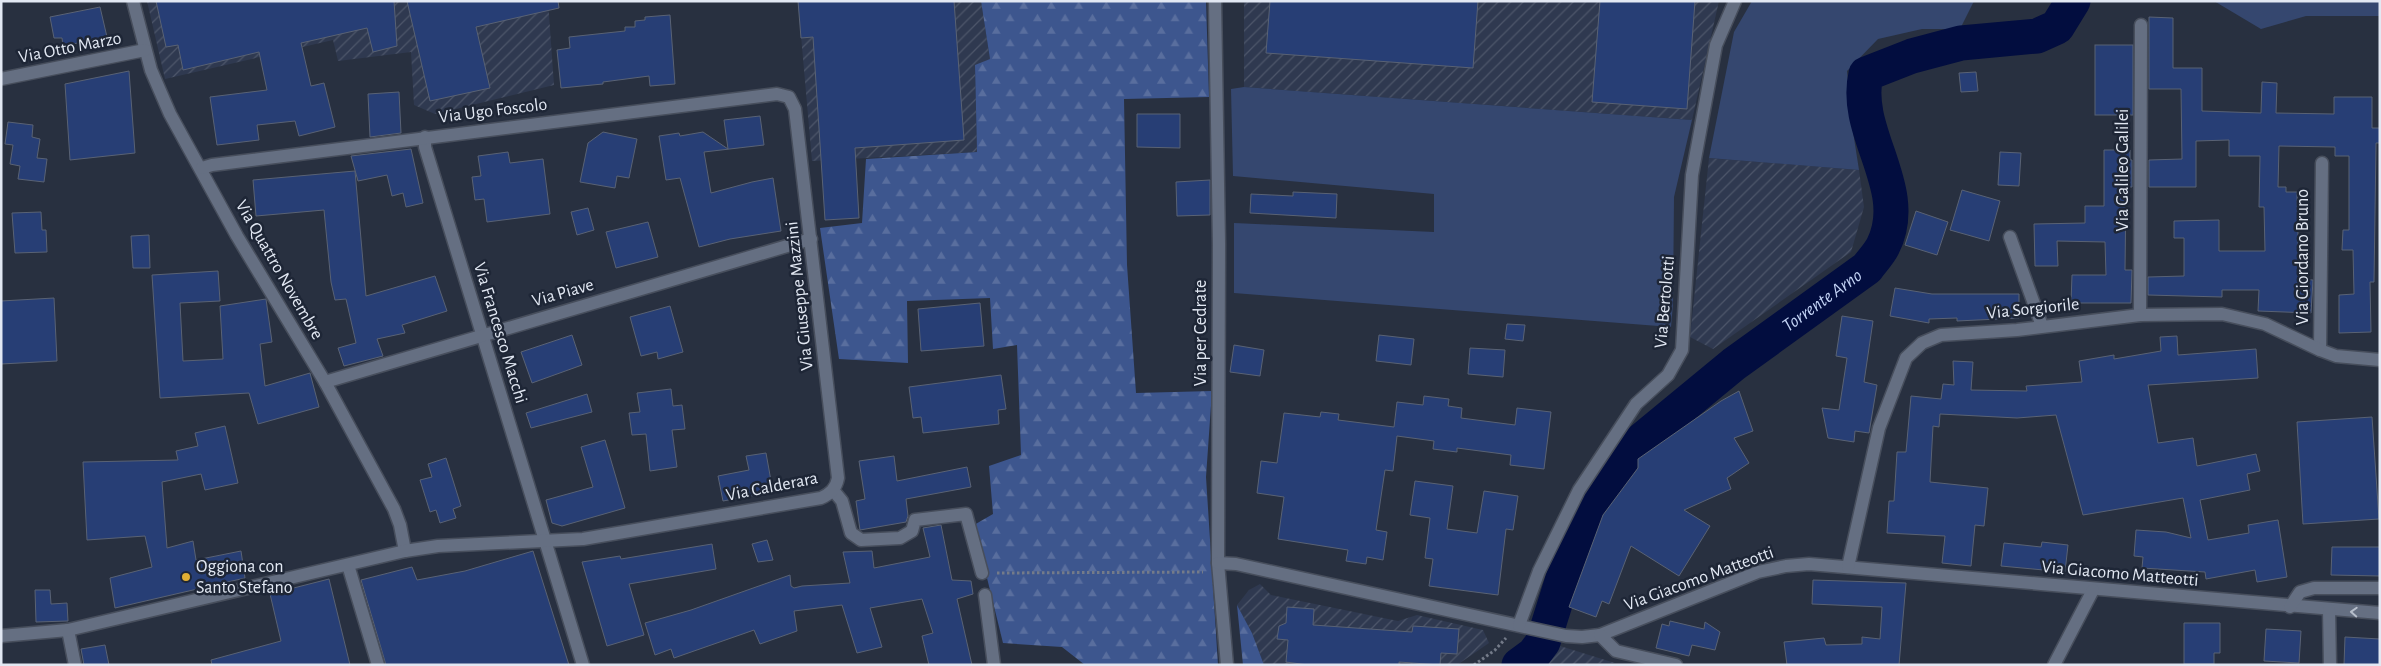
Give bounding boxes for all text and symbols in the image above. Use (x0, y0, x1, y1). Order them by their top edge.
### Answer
street label: Via Otto Marzo (17, 29, 123, 67)
street label: Via Ugo Foscolo (438, 95, 549, 127)
street label: Via Galileo Galilei (2114, 109, 2132, 231)
street label: Via Giordano Bruno (2294, 189, 2312, 325)
street label: Via Quattro Novembre (232, 197, 326, 343)
street label: Via Giuseppe Mazzini (783, 221, 817, 371)
street label: Via Bertolotti (1652, 255, 1678, 349)
street label: Via Francesco Macchi (470, 260, 530, 406)
water label: Torrente Arno (1779, 265, 1866, 335)
street label: Via Piave (530, 276, 596, 310)
street label: Via per Cedrate (1192, 280, 1210, 386)
street label: Via Sorgiorile (1986, 295, 2080, 323)
street label: Via Calderara (725, 469, 819, 505)
street label: Via Giacomo Matteotti (1622, 544, 1776, 614)
place label: Oggiona con Santo Stefano (196, 558, 293, 597)
street label: Via Giacomo Matteotti (2041, 558, 2199, 590)
marker: Oggiona con Santo Stefano (180, 571, 192, 583)
one-way arrow (2350, 606, 2358, 617)

